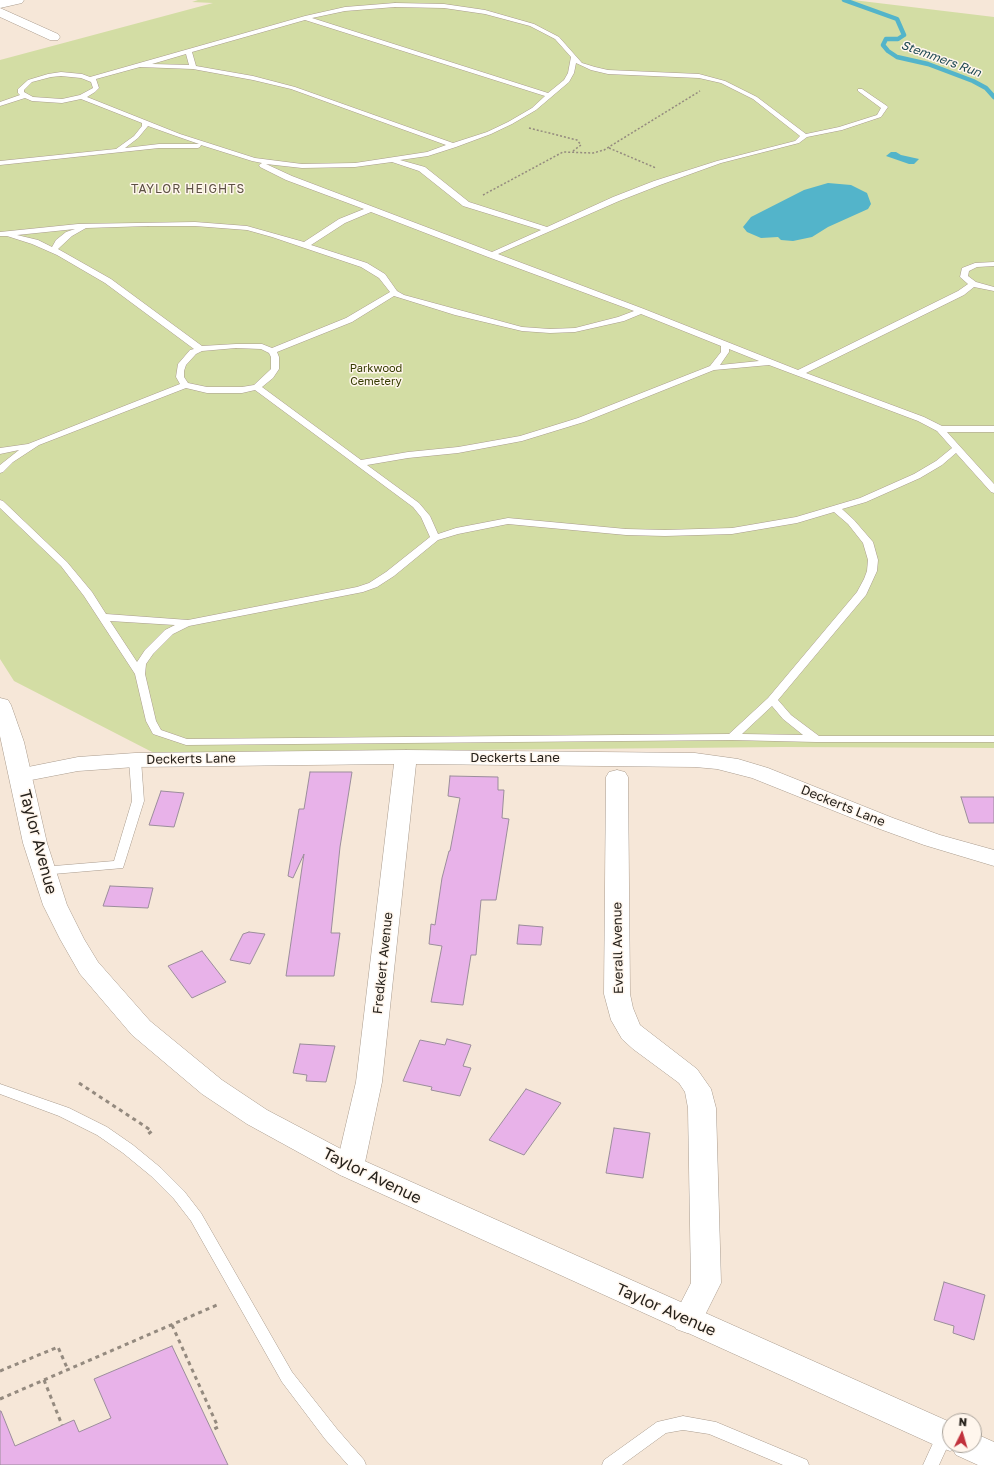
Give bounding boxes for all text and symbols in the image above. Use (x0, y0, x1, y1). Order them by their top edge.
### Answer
water label: Stemmers Run (899, 38, 983, 80)
district label: TAYLOR HEIGHTS (131, 182, 245, 196)
park label: Parkwood Cemetery (350, 362, 402, 388)
street label: Deckerts Lane (146, 750, 236, 768)
street label: Deckerts Lane (470, 750, 560, 766)
street label: Deckerts Lane (799, 782, 887, 830)
street label: Taylor Avenue (15, 788, 61, 896)
street label: Everall Avenue (609, 902, 627, 994)
street label: Fredkert Avenue (370, 911, 396, 1015)
street label: Taylor Avenue (320, 1144, 424, 1208)
street label: Taylor Avenue (613, 1279, 719, 1341)
north arrow (942, 1413, 982, 1453)
text: N (958, 1415, 968, 1428)

